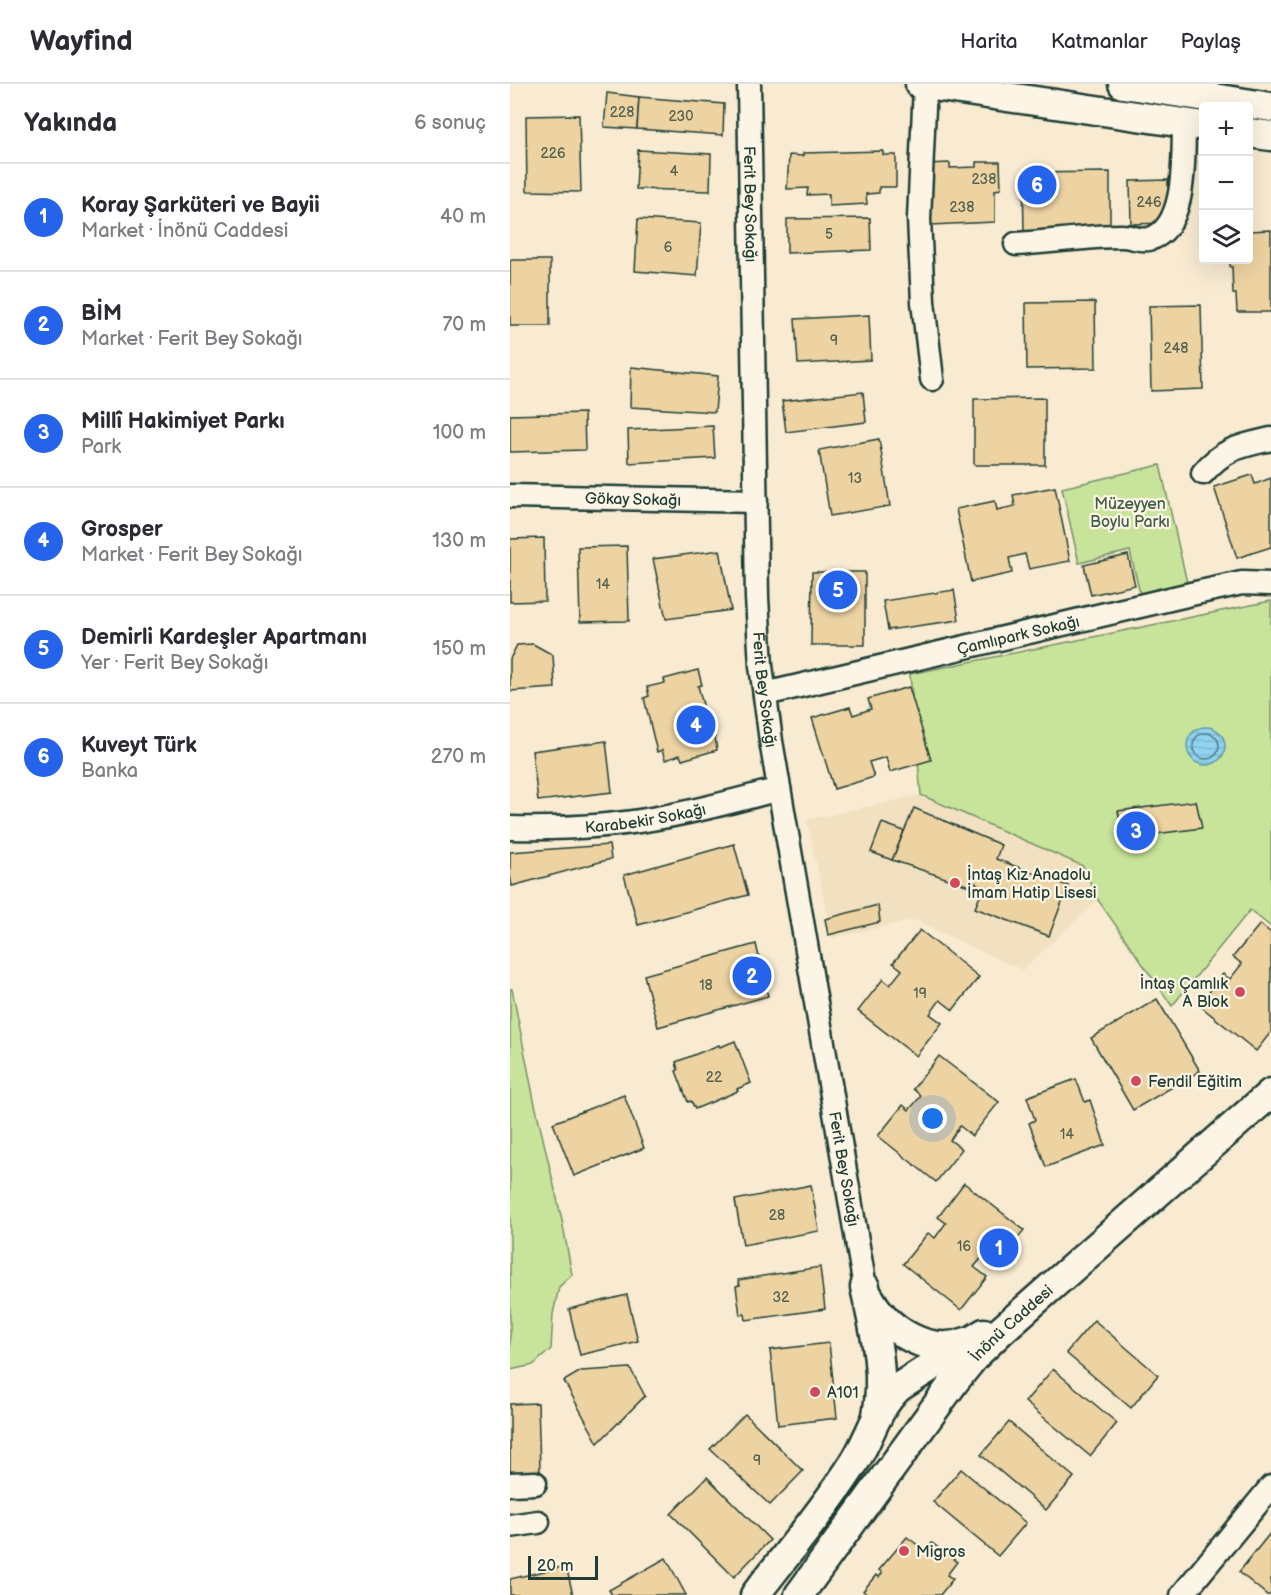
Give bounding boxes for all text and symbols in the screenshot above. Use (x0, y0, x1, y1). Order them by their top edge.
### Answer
text: Wayfind (30, 25, 133, 58)
text: Harita (960, 29, 1018, 54)
text: Katmanlar (1051, 29, 1147, 54)
text: Paylaş (1180, 29, 1241, 54)
map controls (1199, 102, 1253, 264)
button: + (1199, 102, 1253, 156)
house number: 228 (610, 104, 634, 121)
text: Yakında (24, 108, 117, 139)
house number: 230 (669, 108, 693, 125)
text: 6 sonuç (414, 111, 486, 135)
house number: 226 (540, 145, 566, 162)
street label: Ferit Bey Sokağı (739, 146, 760, 262)
button: − (1199, 156, 1253, 210)
pin: 6 (1018, 162, 1056, 208)
house number: 4 (670, 163, 679, 180)
house number: 238 (972, 171, 996, 188)
text: Koray Şarküteri ve Bayii (81, 192, 320, 219)
house number: 246 (1136, 194, 1162, 211)
house number: 238 (950, 199, 974, 216)
text: 1 (39, 205, 48, 229)
text: 40 m (440, 205, 486, 229)
button: layers (1199, 210, 1253, 264)
text: Market · İnönü Caddesi (81, 219, 288, 243)
house number: 5 (825, 226, 833, 243)
house number: 6 (664, 239, 673, 256)
text: BİM (81, 300, 122, 327)
text: 2 (38, 313, 49, 337)
text: 70 m (442, 313, 486, 337)
text: Market · Ferit Bey Sokağı (81, 327, 303, 351)
house number: 9 (830, 332, 838, 349)
house number: 248 (1164, 340, 1188, 357)
text: Millî Hakimiyet Parkı (81, 408, 285, 435)
text: 3 (38, 421, 49, 445)
text: 100 m (433, 421, 486, 445)
text: Park (81, 435, 121, 459)
house number: 13 (848, 470, 862, 487)
street label: Gökay Sokağı (585, 490, 681, 510)
park label: Müzeyyen Boylu Parkı (1090, 495, 1170, 532)
text: Grosper (81, 516, 163, 543)
text: 4 (38, 529, 49, 553)
text: 130 m (432, 529, 486, 553)
text: Market · Ferit Bey Sokağı (81, 543, 303, 567)
pin: 5 (818, 568, 858, 612)
house number: 14 (596, 576, 610, 593)
street label: Çamlıpark Sokağı (955, 612, 1082, 660)
text: Demirli Kardeşler Apartmanı (81, 624, 367, 651)
street label: Ferit Bey Sokağı (748, 631, 780, 749)
text: 5 (38, 637, 49, 661)
text: 150 m (433, 637, 486, 661)
text: Yer · Ferit Bey Sokağı (81, 651, 268, 675)
pin: 4 (676, 702, 716, 748)
text: Kuveyt Türk (81, 732, 197, 759)
text: 6 (37, 745, 50, 769)
text: 270 m (431, 745, 486, 769)
text: Banka (81, 759, 138, 783)
street label: Karabekir Sokağı (584, 800, 708, 838)
pin: 3 (1116, 808, 1156, 854)
place label: İntaş Kız Anadolu İmam Hatip Lisesi (967, 864, 1097, 903)
marker: İntaş Kız Anadolu İmam Hatip Lisesi (948, 876, 962, 890)
pin: 2 (732, 954, 772, 998)
place label: İntaş Çamlık A Blok (1140, 973, 1228, 1012)
house number: 18 (699, 977, 713, 994)
house number: 19 (913, 985, 927, 1002)
marker: İntaş Çamlık A Blok (1233, 985, 1247, 999)
house number: 22 (706, 1069, 723, 1086)
place label: Fendil Eğitim (1148, 1073, 1242, 1092)
marker: Fendil Eğitim (1129, 1074, 1143, 1088)
your location (918, 1104, 947, 1133)
street label: Ferit Bey Sokağı (824, 1110, 862, 1228)
house number: 14 (1060, 1126, 1074, 1143)
house number: 28 (769, 1207, 785, 1224)
pin: 1 (980, 1226, 1018, 1270)
house number: 16 (957, 1238, 971, 1255)
street label: İnönü Caddesi (965, 1281, 1058, 1366)
house number: 32 (773, 1289, 790, 1306)
place label: A101 (827, 1384, 859, 1403)
marker: A101 (808, 1385, 822, 1399)
house number: 9 (753, 1452, 761, 1469)
place label: Migros (916, 1543, 965, 1562)
marker: Migros (897, 1544, 911, 1558)
scale bar (528, 1553, 598, 1580)
text: 20 m (537, 1557, 573, 1576)

